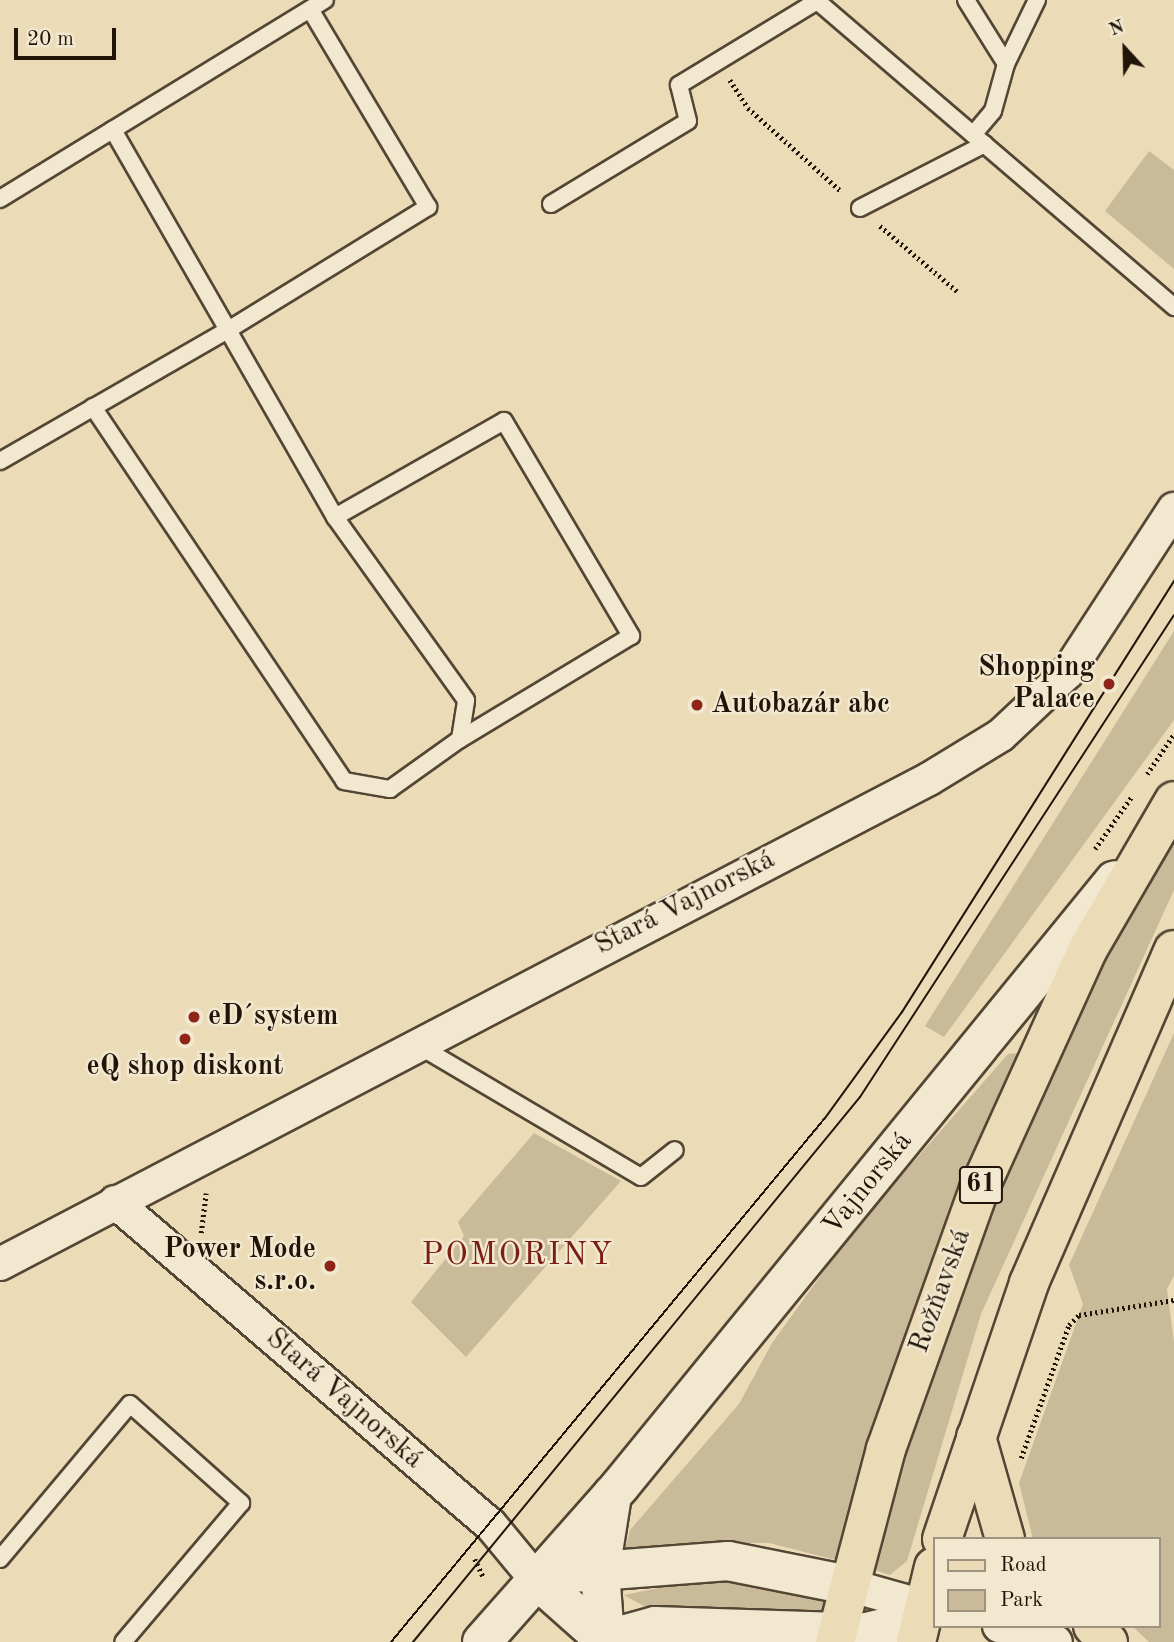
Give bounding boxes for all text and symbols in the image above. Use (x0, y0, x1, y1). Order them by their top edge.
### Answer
scale bar (18, 14, 119, 58)
north arrow (1090, 14, 1160, 84)
text: N (1107, 18, 1127, 41)
text: 20 m (27, 29, 74, 50)
place label: Shopping Palace (978, 651, 1095, 717)
marker: Shopping Palace (1101, 676, 1117, 692)
place label: Autobazár abc (711, 688, 890, 722)
marker: Autobazár abc (689, 697, 705, 713)
street label: Stará Vajnorská (589, 843, 781, 963)
place label: eD´system (208, 1000, 338, 1034)
marker: eD´system (186, 1009, 202, 1025)
marker: eQ shop diskont (177, 1031, 193, 1047)
place label: eQ shop diskont (87, 1050, 283, 1084)
street label: Vajnorská (816, 1126, 920, 1242)
road number: 61 (958, 1162, 1004, 1208)
street label: Rožňavská (903, 1224, 979, 1358)
place label: Power Mode s.r.o. (163, 1233, 316, 1299)
district label: POMORINY (423, 1237, 613, 1275)
marker: Power Mode s.r.o. (322, 1258, 338, 1274)
street label: Stará Vajnorská (259, 1322, 429, 1476)
legend (932, 1537, 1160, 1628)
text: Road (1000, 1555, 1047, 1576)
text: Park (1000, 1590, 1043, 1611)

